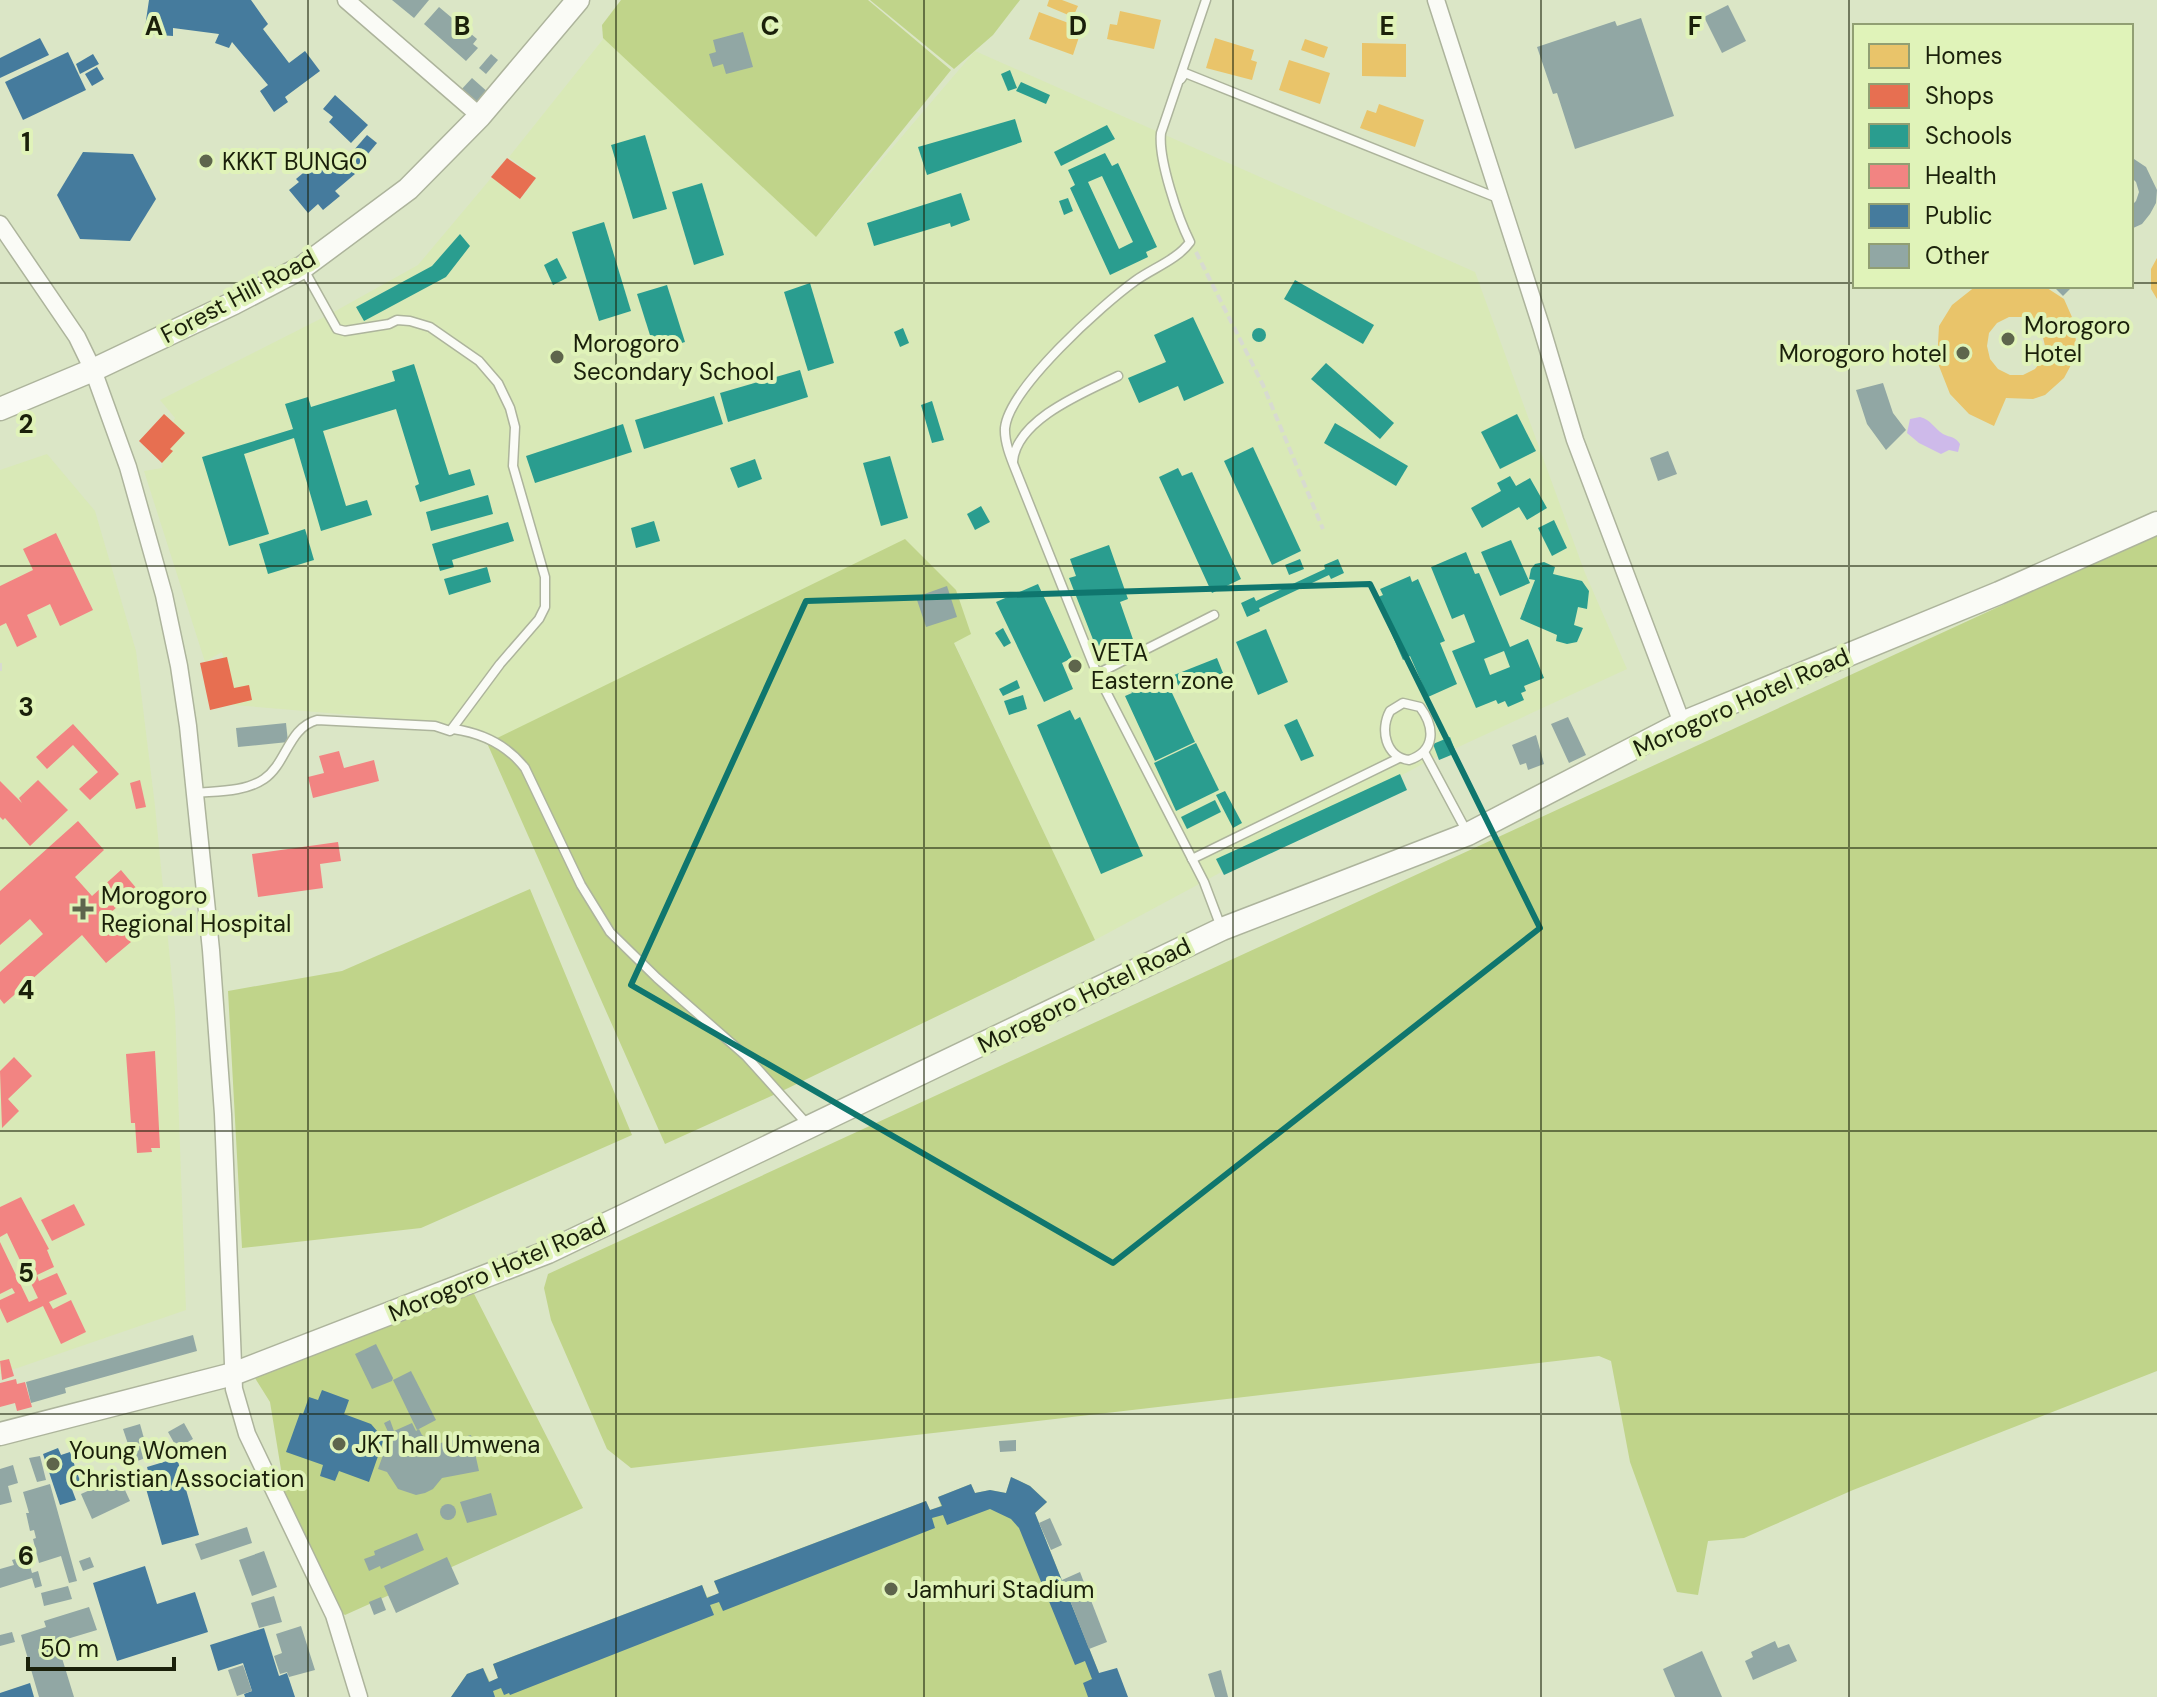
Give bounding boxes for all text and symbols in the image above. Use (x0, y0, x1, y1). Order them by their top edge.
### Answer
text: A (145, 9, 163, 43)
text: B (454, 9, 470, 43)
text: C (760, 9, 780, 43)
text: D (1069, 9, 1087, 43)
text: E (1379, 9, 1395, 43)
text: F (1688, 9, 1702, 43)
legend (1853, 24, 2133, 288)
text: Homes (1925, 40, 2003, 71)
text: Shops (1925, 80, 1994, 111)
text: Schools (1925, 120, 2012, 151)
text: 1 (21, 125, 31, 159)
place label: KKKT BUNGO (222, 146, 367, 177)
marker: KKKT BUNGO (197, 152, 215, 170)
text: Health (1925, 160, 1997, 191)
text: Public (1925, 200, 1993, 231)
text: Other (1925, 240, 1989, 271)
street label: Forest Hill Road (155, 242, 321, 350)
place label: Morogoro Hotel (2024, 310, 2130, 369)
place label: Morogoro Secondary School (573, 328, 774, 387)
marker: Morogoro Hotel (1999, 330, 2017, 348)
place label: Morogoro hotel (1779, 338, 1947, 369)
marker: Morogoro hotel (1954, 344, 1972, 362)
marker: Morogoro Secondary School (548, 348, 566, 366)
text: 2 (18, 407, 34, 441)
place label: VETA Eastern zone (1091, 637, 1234, 696)
street label: Morogoro Hotel Road (1628, 640, 1854, 764)
marker: VETA Eastern zone (1066, 657, 1084, 675)
text: 3 (18, 690, 34, 724)
place label: Morogoro Regional Hospital (101, 880, 291, 939)
marker: Morogoro Regional Hospital (72, 898, 94, 920)
street label: Morogoro Hotel Road (972, 930, 1196, 1060)
text: 4 (18, 973, 34, 1007)
street label: Morogoro Hotel Road (384, 1209, 610, 1329)
text: 5 (18, 1256, 34, 1290)
place label: JKT hall Umwena (355, 1429, 540, 1460)
place label: Young Women Christian Association (69, 1435, 304, 1494)
marker: JKT hall Umwena (330, 1435, 348, 1453)
marker: Young Women Christian Association (44, 1455, 62, 1473)
text: 6 (18, 1539, 34, 1573)
place label: Jamhuri Stadium (907, 1574, 1094, 1605)
marker: Jamhuri Stadium (882, 1580, 900, 1598)
scale bar (28, 1621, 174, 1671)
text: 50 m (40, 1633, 99, 1664)

